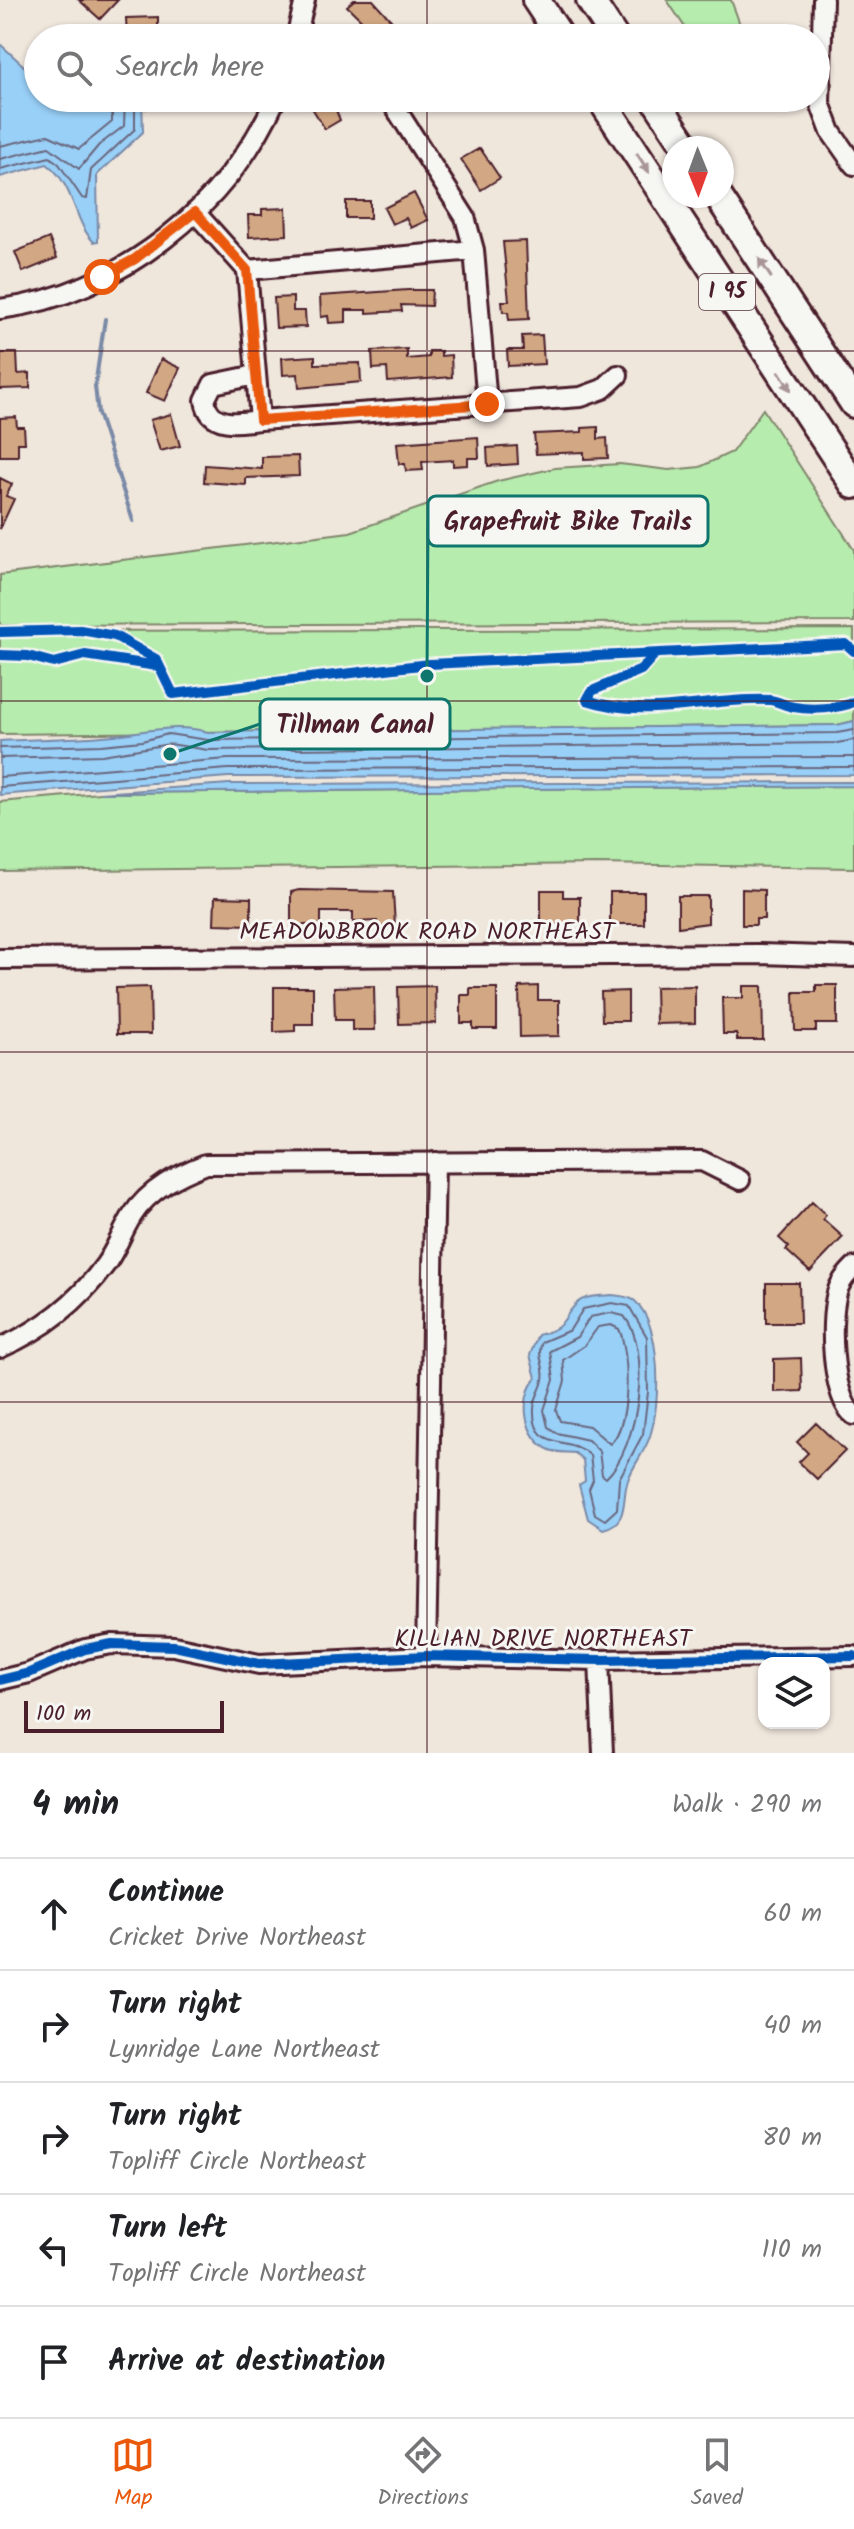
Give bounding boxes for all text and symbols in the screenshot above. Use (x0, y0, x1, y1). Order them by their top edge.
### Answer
search box (24, 24, 830, 112)
text: Search here (116, 44, 264, 92)
icon: search (52, 46, 96, 90)
north arrow (662, 136, 734, 208)
one-way arrow (635, 153, 650, 174)
one-way arrow (759, 257, 773, 279)
route start (84, 259, 120, 295)
road number: I 95 (699, 274, 755, 310)
one-way arrow (778, 370, 793, 391)
route end (469, 386, 505, 422)
callout: Grapefruit Bike Trails (428, 496, 708, 546)
text: Grapefruit Bike Trails (444, 502, 692, 544)
callout: Tillman Canal (260, 699, 450, 749)
text: Tillman Canal (276, 705, 434, 747)
street label: MEADOWBROOK ROAD NORTHEAST (239, 913, 617, 952)
street label: KILLIAN DRIVE NORTHEAST (394, 1620, 694, 1659)
map controls (758, 1657, 830, 1729)
button: layers (758, 1657, 830, 1729)
scale bar (24, 1697, 224, 1733)
text: 100 m (36, 1697, 91, 1732)
text: 4 min (32, 1778, 119, 1832)
text: Walk · 290 m (672, 1784, 822, 1826)
text: Continue (108, 1869, 224, 1917)
icon: ahead (32, 1892, 76, 1936)
text: 60 m (763, 1893, 822, 1935)
text: Cricket Drive Northeast (108, 1917, 366, 1959)
text: Turn right (108, 1981, 241, 2029)
icon: right (32, 2004, 76, 2048)
text: 40 m (764, 2005, 822, 2047)
text: Lynridge Lane Northeast (108, 2029, 380, 2071)
text: Turn right (108, 2093, 241, 2141)
icon: right (32, 2116, 76, 2160)
text: 80 m (762, 2117, 822, 2159)
text: Topliff Circle Northeast (108, 2141, 366, 2183)
text: Turn left (108, 2205, 227, 2253)
icon: left (32, 2228, 76, 2272)
text: 110 m (762, 2229, 822, 2271)
text: Topliff Circle Northeast (108, 2253, 366, 2295)
text: Arrive at destination (108, 2338, 385, 2386)
icon: arrive (32, 2340, 76, 2384)
tab: Map (111, 2433, 155, 2516)
tab: Directions (377, 2433, 469, 2516)
tab: Saved (691, 2433, 743, 2516)

